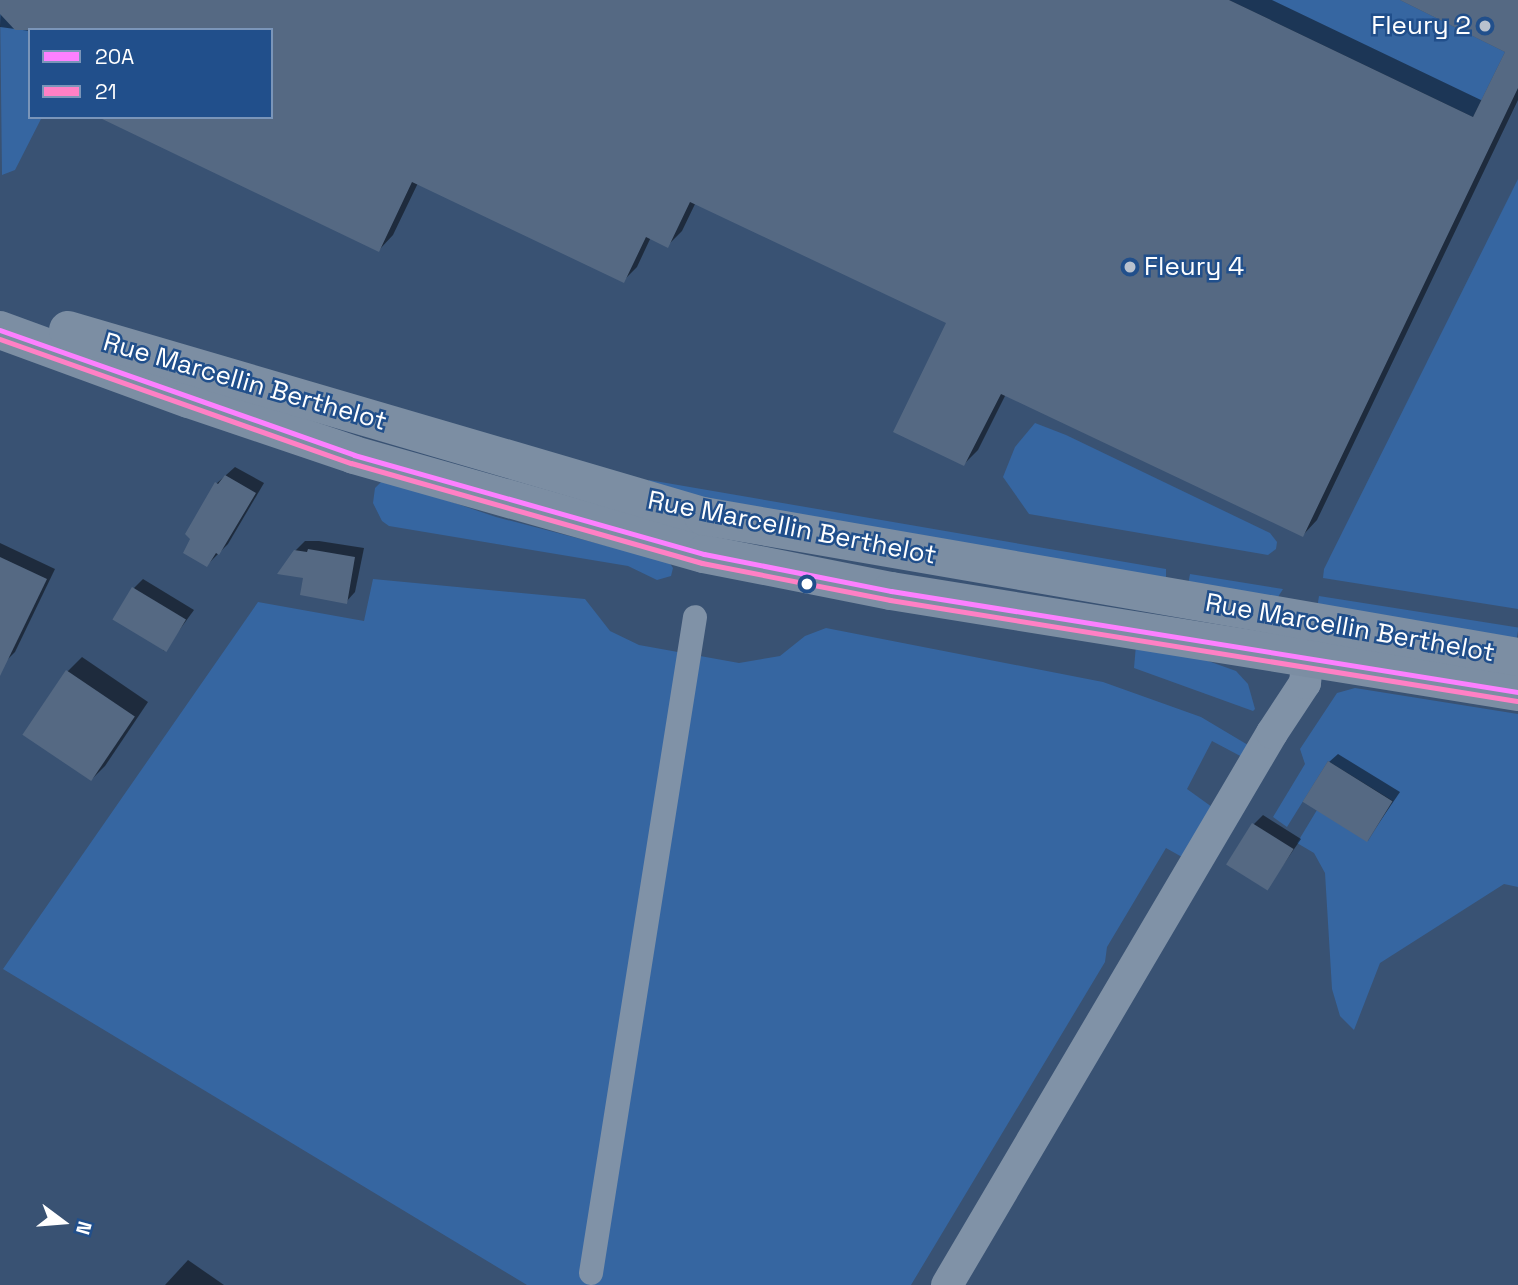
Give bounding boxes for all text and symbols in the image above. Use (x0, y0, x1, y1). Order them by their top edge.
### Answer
place label: Fleury 2 (1371, 10, 1471, 42)
marker: Fleury 2 (1477, 18, 1493, 34)
legend (28, 28, 273, 119)
text: 20A (95, 43, 134, 70)
text: 21 (95, 78, 116, 105)
place label: Fleury 4 (1144, 251, 1244, 283)
marker: Fleury 4 (1122, 259, 1138, 275)
street label: Rue Marcellin Berthelot (100, 327, 390, 437)
street label: Rue Marcellin Berthelot (645, 485, 939, 571)
unlabelled marker (800, 577, 814, 591)
street label: Rue Marcellin Berthelot (1203, 587, 1497, 669)
north arrow (28, 1187, 98, 1257)
text: N (70, 1218, 97, 1237)

